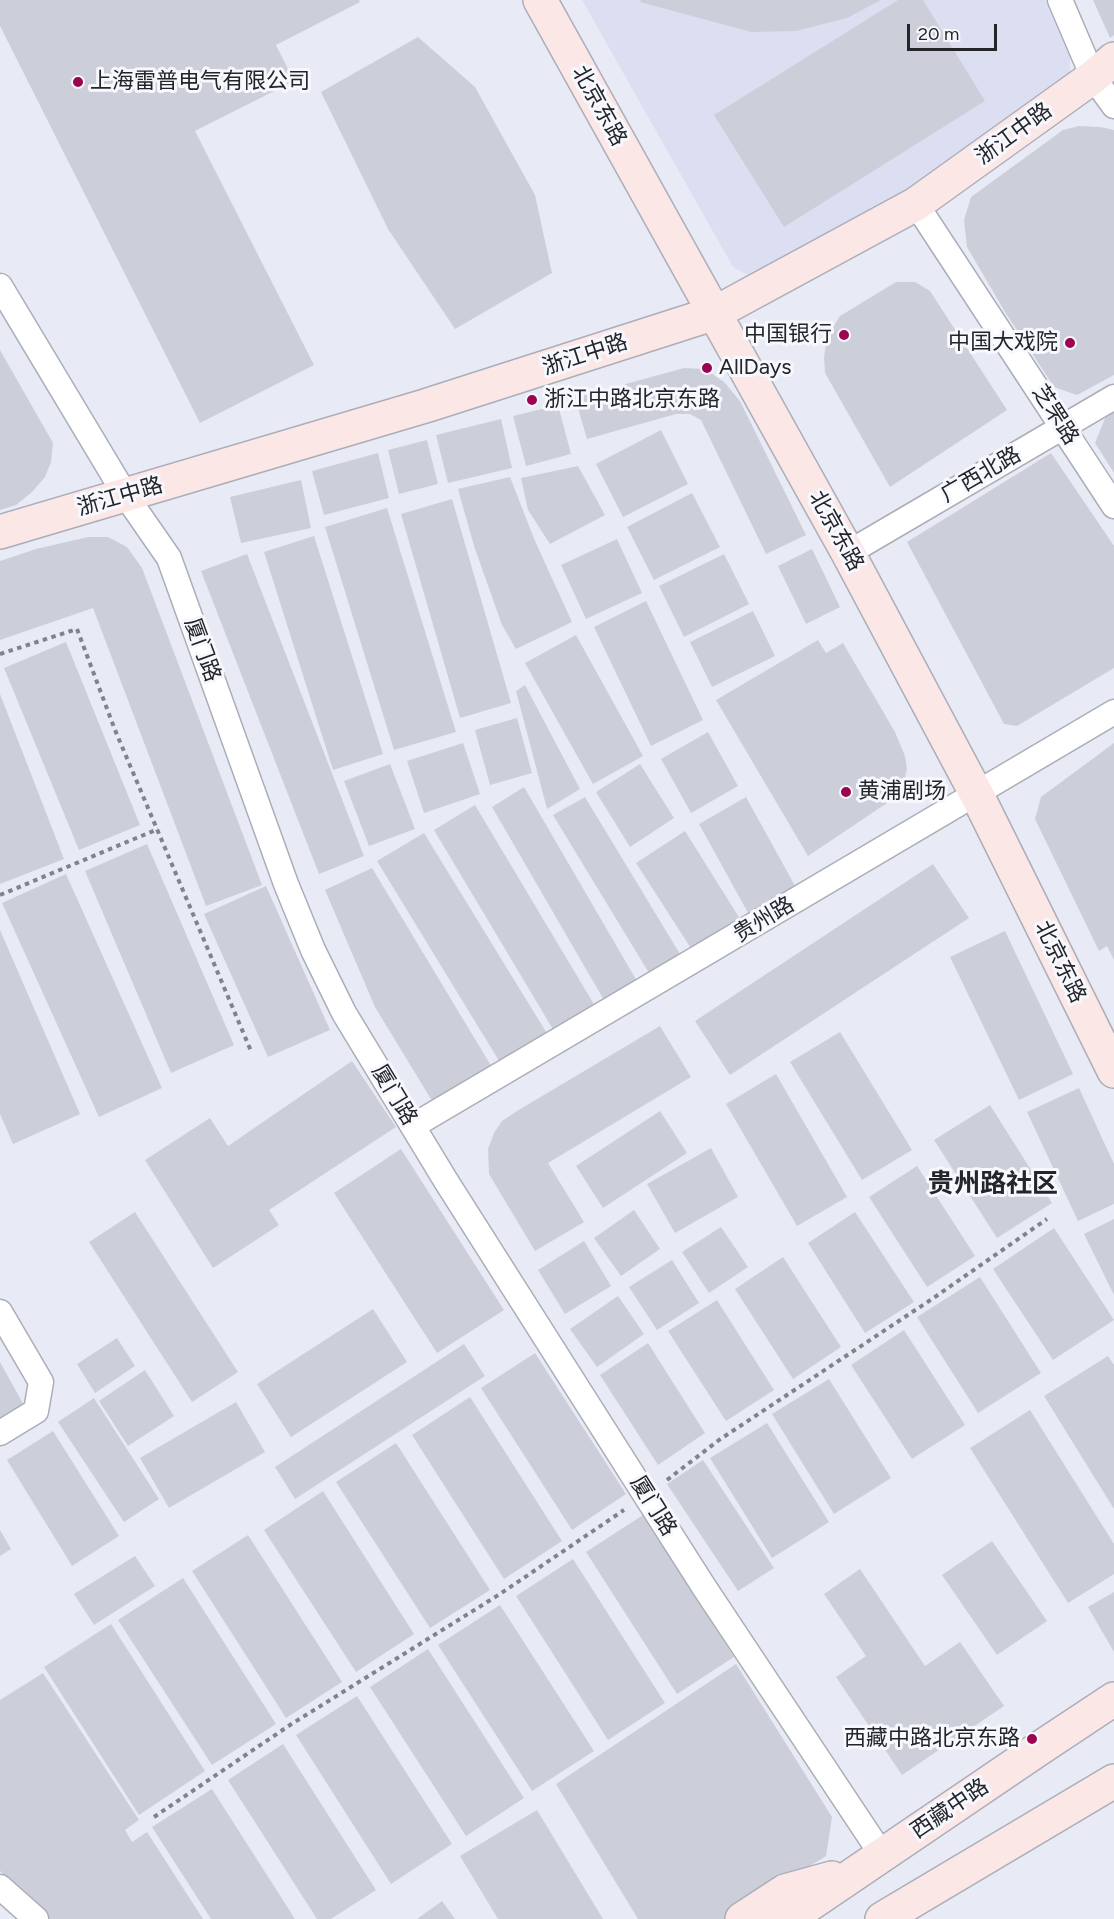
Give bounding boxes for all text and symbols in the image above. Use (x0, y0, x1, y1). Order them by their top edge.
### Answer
scale bar (910, 12, 1000, 50)
text: 20 m (918, 23, 959, 45)
street label: 北京东路 (566, 61, 632, 151)
place label: 上海雷普电气有限公司 (90, 69, 310, 95)
marker: 上海雷普电气有限公司 (71, 75, 85, 89)
street label: 浙江中路 (971, 97, 1057, 171)
place label: 中国银行 (744, 322, 832, 348)
marker: 中国银行 (837, 328, 851, 342)
street label: 浙江中路 (539, 329, 631, 381)
place label: 中国大戏院 (948, 330, 1058, 356)
marker: 中国大戏院 (1063, 336, 1077, 350)
place label: AllDays (719, 355, 792, 381)
marker: AllDays (700, 361, 714, 375)
street label: 芝罘路 (1026, 380, 1084, 450)
place label: 浙江中路北京东路 (544, 387, 720, 413)
marker: 浙江中路北京东路 (525, 393, 539, 407)
street label: 广西北路 (936, 442, 1026, 508)
street label: 浙江中路 (74, 472, 166, 522)
street label: 北京东路 (803, 486, 869, 576)
street label: 厦门路 (178, 614, 226, 686)
place label: 黄浦剧场 (858, 779, 946, 805)
marker: 黄浦剧场 (839, 785, 853, 799)
street label: 贵州路 (729, 892, 799, 948)
street label: 北京东路 (1029, 917, 1091, 1007)
street label: 厦门路 (366, 1060, 422, 1130)
district label: 贵州路社区 (928, 1168, 1058, 1200)
street label: 厦门路 (624, 1471, 682, 1541)
place label: 西藏中路北京东路 (844, 1726, 1020, 1752)
marker: 西藏中路北京东路 (1025, 1732, 1039, 1746)
street label: 西藏中路 (906, 1773, 994, 1845)

